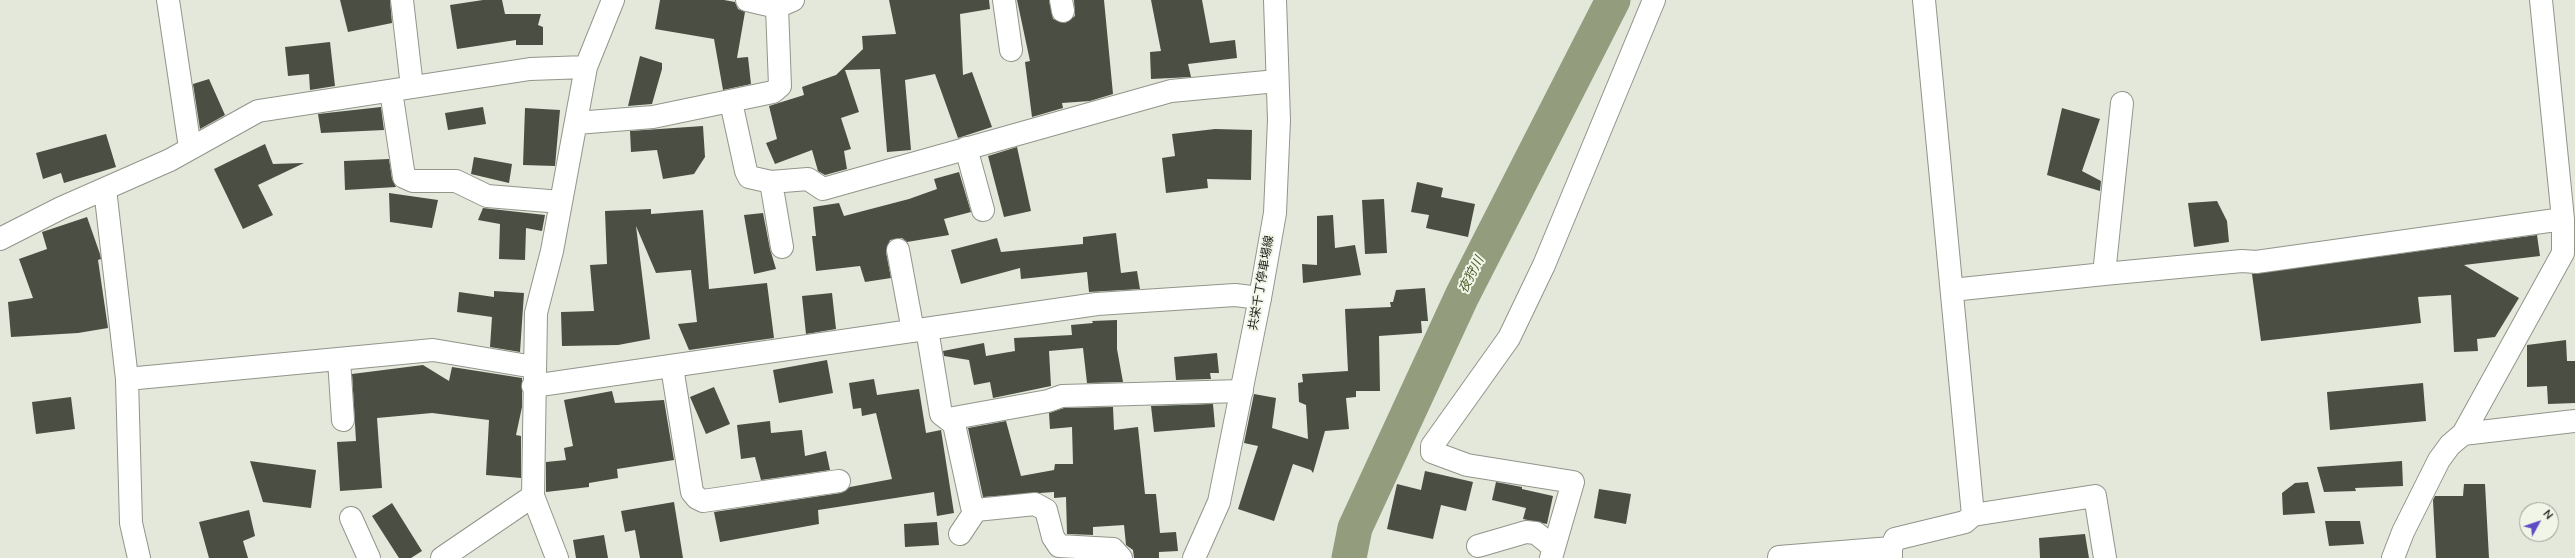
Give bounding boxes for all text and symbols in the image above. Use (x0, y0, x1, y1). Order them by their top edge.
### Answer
street label: 共栄千丁停車場線 (1247, 234, 1277, 332)
water label: 夜狩川 (1456, 254, 1488, 296)
north arrow (2519, 502, 2559, 542)
text: N (2539, 507, 2556, 523)

